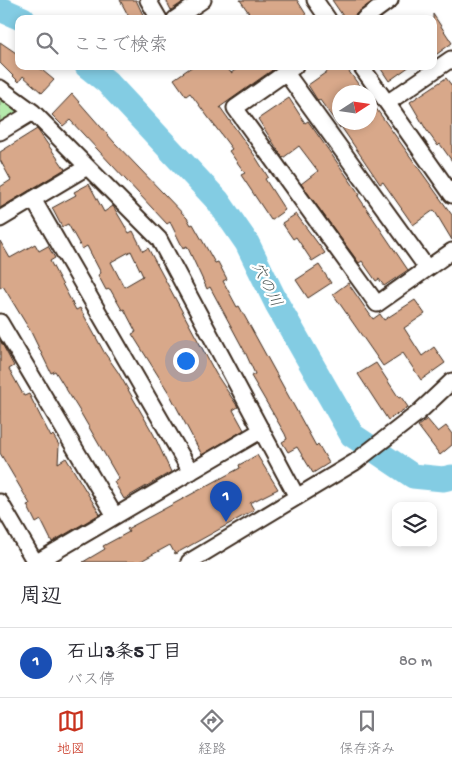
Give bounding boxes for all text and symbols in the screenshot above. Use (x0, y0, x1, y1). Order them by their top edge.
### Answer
search box (15, 15, 437, 70)
icon: search (33, 29, 61, 57)
text: ここで検索 (73, 35, 168, 58)
north arrow (332, 85, 377, 130)
water label: 穴の川 (246, 259, 285, 311)
your location (173, 348, 199, 374)
pin: 1 (210, 481, 242, 522)
map controls (392, 502, 437, 547)
button: layers (392, 502, 437, 547)
text: 周辺 (20, 586, 62, 611)
text: 石山3条5丁目 (67, 642, 182, 665)
text: 1 (33, 653, 39, 672)
text: 80 m (399, 653, 432, 672)
text: バス停 (67, 672, 115, 691)
tab: 地図 (57, 707, 85, 759)
tab: 経路 (198, 707, 226, 759)
tab: 保存済み (339, 707, 395, 759)

